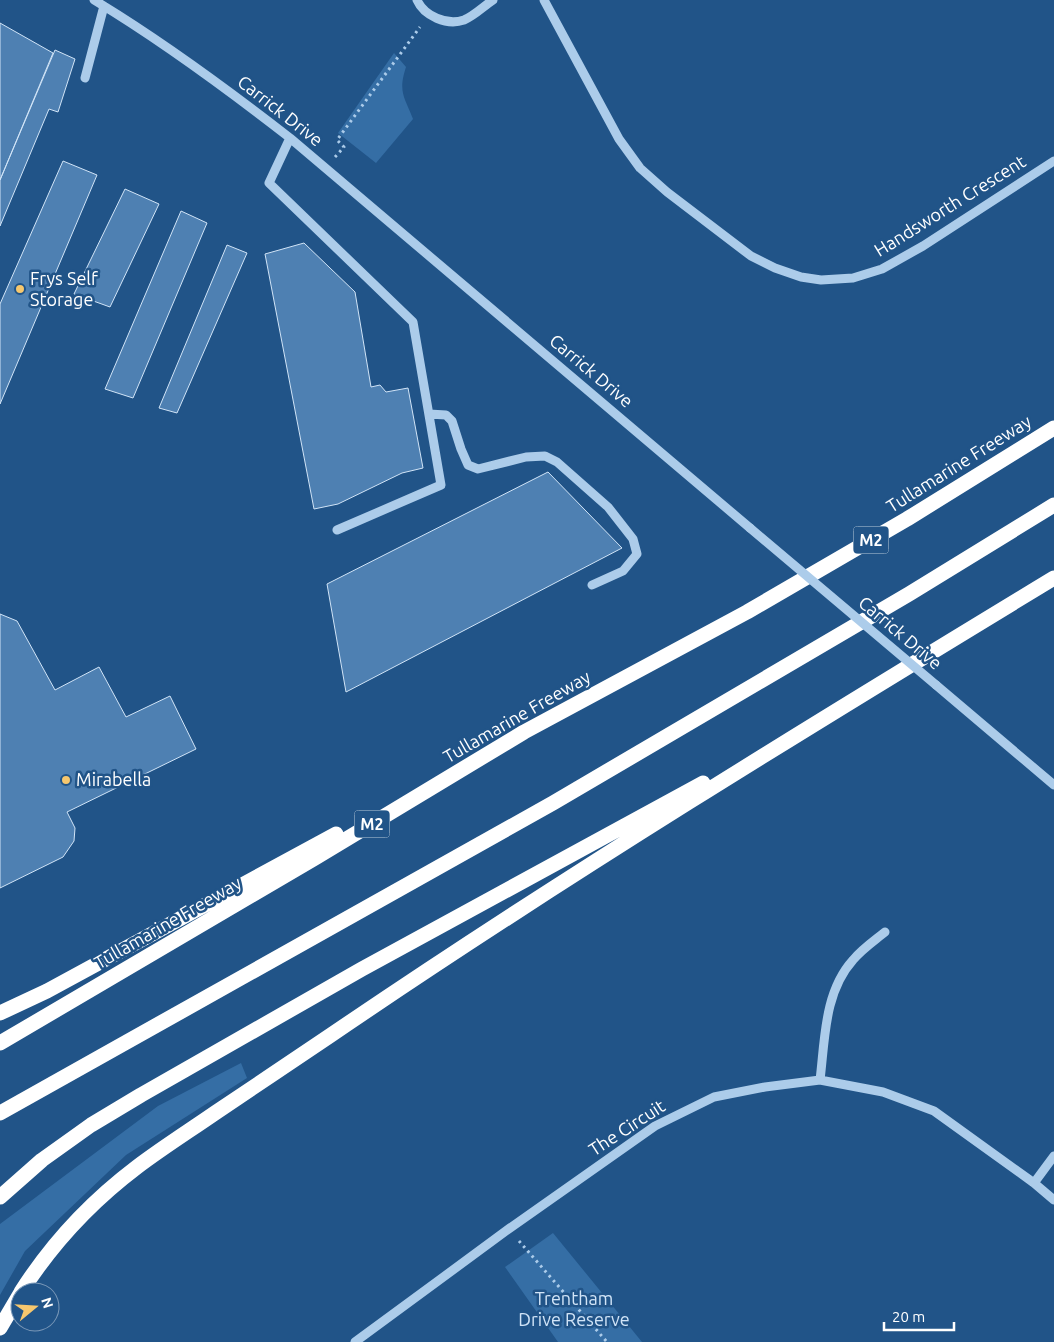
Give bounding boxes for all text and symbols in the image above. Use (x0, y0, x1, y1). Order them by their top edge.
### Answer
street label: Carrick Drive (234, 71, 327, 150)
street label: Handsworth Crescent (870, 150, 1029, 260)
place label: Frys Self Storage (30, 268, 98, 309)
marker: Frys Self Storage (14, 283, 26, 295)
street label: Carrick Drive (546, 330, 637, 411)
street label: Tullamarine Freeway (883, 410, 1035, 516)
road number: M2 (854, 526, 888, 554)
street label: Carrick Drive (855, 592, 946, 673)
street label: Tullamarine Freeway (439, 666, 594, 766)
place label: Mirabella (76, 769, 151, 789)
marker: Mirabella (60, 774, 72, 786)
road number: M2 (354, 811, 390, 838)
street label: Tullamarine Freeway (90, 872, 245, 972)
street label: The Circuit (585, 1095, 668, 1159)
north arrow (10, 1282, 60, 1332)
park label: Trentham Drive Reserve (518, 1288, 630, 1329)
text: N (38, 1296, 57, 1310)
scale bar (884, 1300, 954, 1332)
text: 20 m (892, 1308, 925, 1325)

